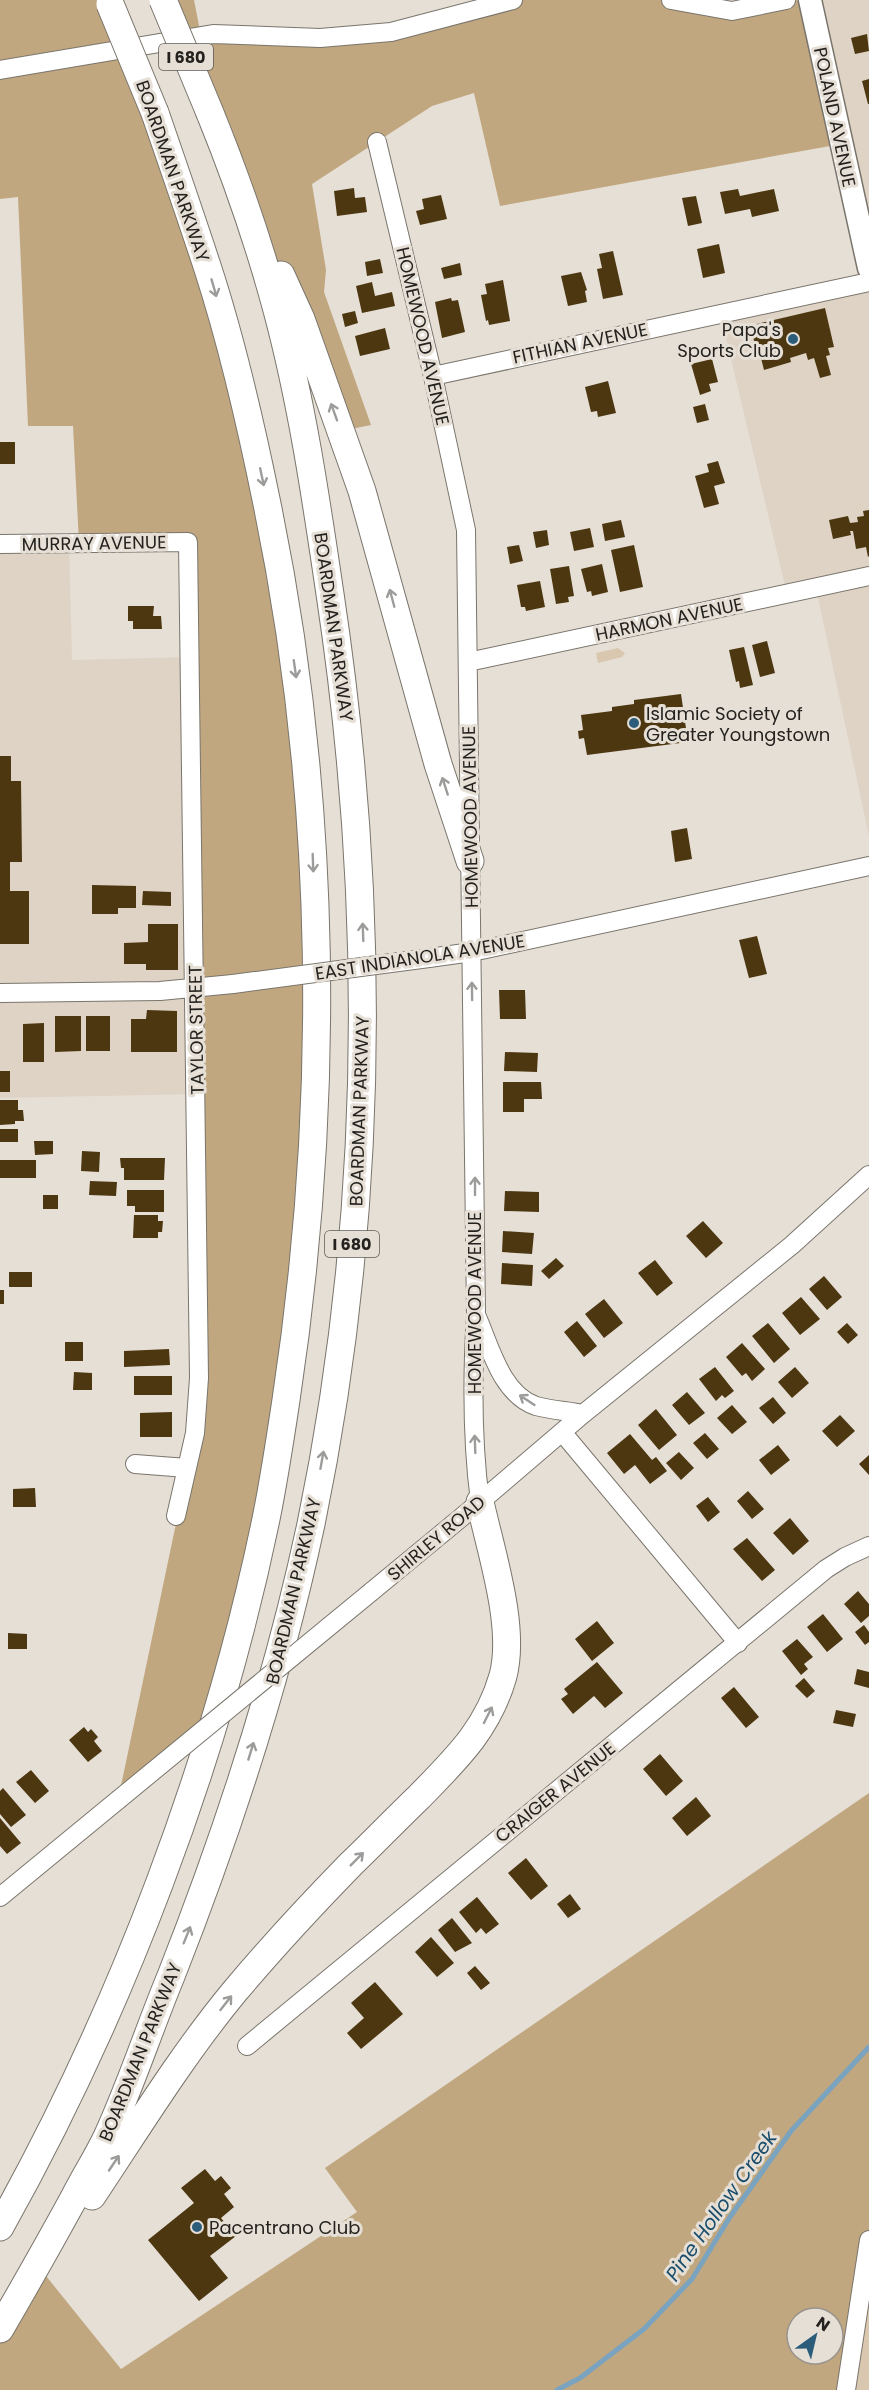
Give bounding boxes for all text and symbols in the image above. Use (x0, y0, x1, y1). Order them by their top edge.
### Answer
road number: I 680 (159, 44, 213, 70)
street label: POLAND AVENUE (808, 45, 862, 189)
street label: BOARDMAN PARKWAY (130, 77, 216, 266)
street label: HOMEWOOD AVENUE (390, 244, 456, 428)
one-way arrow (208, 278, 220, 297)
street label: FITHIAN AVENUE (510, 317, 650, 369)
place label: Papa's Sports Club (677, 317, 781, 363)
marker: Papa's Sports Club (786, 332, 800, 346)
one-way arrow (328, 403, 339, 422)
one-way arrow (256, 467, 268, 486)
street label: MURRAY AVENUE (22, 529, 166, 557)
street label: BOARDMAN PARKWAY (308, 531, 360, 724)
one-way arrow (386, 589, 397, 608)
street label: HARMON AVENUE (593, 591, 745, 647)
one-way arrow (289, 659, 300, 679)
place label: Islamic Society of Greater Youngstown (646, 701, 830, 747)
marker: Islamic Society of Greater Youngstown (627, 716, 641, 730)
street label: HOMEWOOD AVENUE (456, 726, 484, 908)
one-way arrow (439, 777, 450, 796)
one-way arrow (308, 853, 319, 873)
one-way arrow (357, 922, 368, 942)
street label: EAST INDIANOLA AVENUE (313, 928, 527, 986)
street label: TAYLOR STREET (182, 965, 210, 1095)
one-way arrow (467, 982, 478, 1002)
street label: BOARDMAN PARKWAY (343, 1015, 375, 1207)
one-way arrow (469, 1177, 481, 1197)
street label: HOMEWOOD AVENUE (462, 1212, 487, 1394)
road number: I 680 (325, 1231, 379, 1257)
one-way arrow (519, 1394, 535, 1406)
one-way arrow (469, 1435, 481, 1455)
one-way arrow (317, 1451, 328, 1470)
street label: SHIRLEY ROAD (382, 1490, 490, 1586)
street label: BOARDMAN PARKWAY (259, 1495, 327, 1687)
one-way arrow (482, 1707, 494, 1725)
street label: CRAIGER AVENUE (490, 1736, 620, 1848)
one-way arrow (246, 1742, 257, 1761)
one-way arrow (349, 1851, 364, 1866)
one-way arrow (182, 1927, 193, 1945)
street label: BOARDMAN PARKWAY (93, 1959, 187, 2145)
one-way arrow (219, 1995, 232, 2011)
water label: Pine Hollow Creek (659, 2124, 784, 2287)
one-way arrow (108, 2155, 120, 2172)
place label: Pacentrano Club (209, 2215, 361, 2240)
marker: Pacentrano Club (190, 2220, 204, 2234)
north arrow (785, 2306, 845, 2366)
text: N (812, 2311, 835, 2337)

